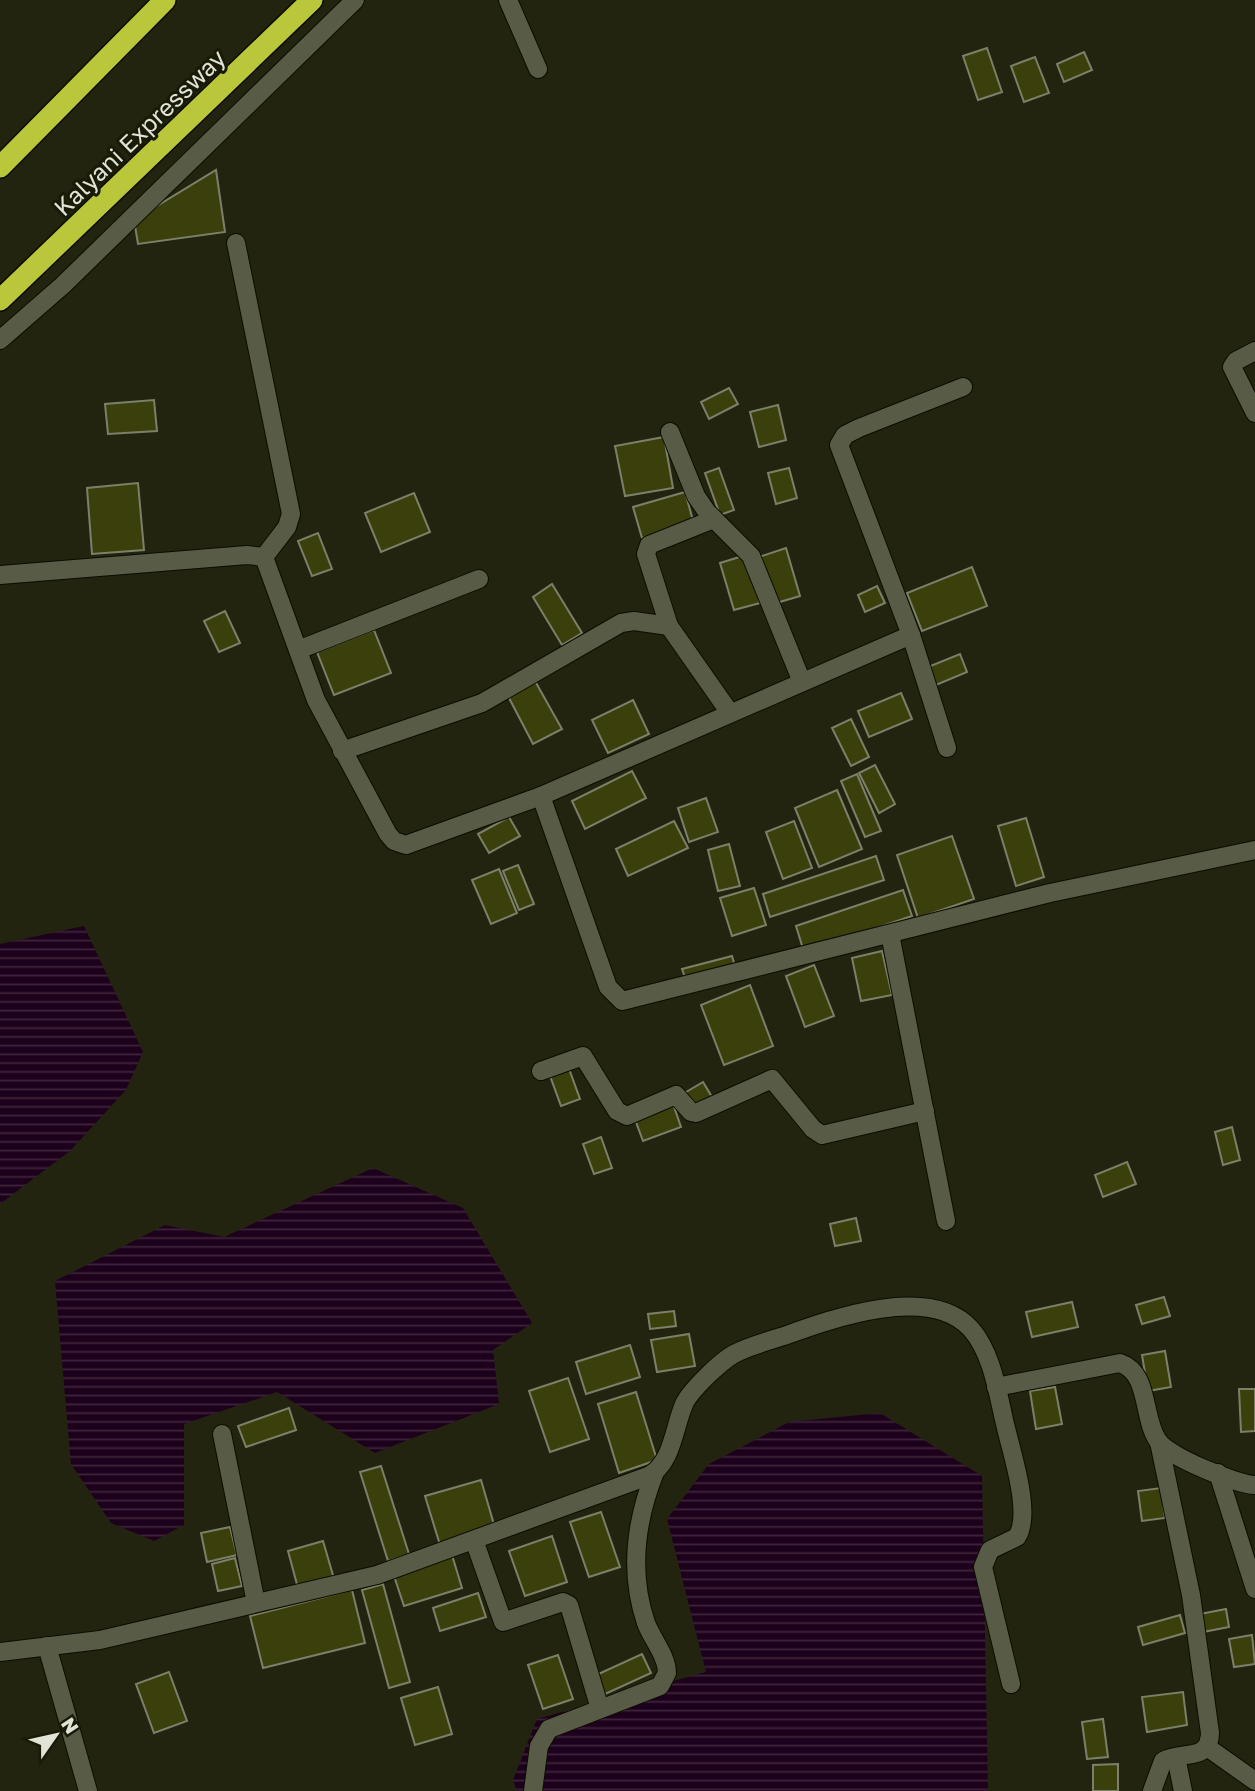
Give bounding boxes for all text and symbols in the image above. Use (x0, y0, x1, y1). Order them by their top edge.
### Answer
street label: Kalyani Expressway (47, 43, 231, 221)
north arrow (21, 1700, 91, 1770)
text: N (57, 1713, 84, 1738)

